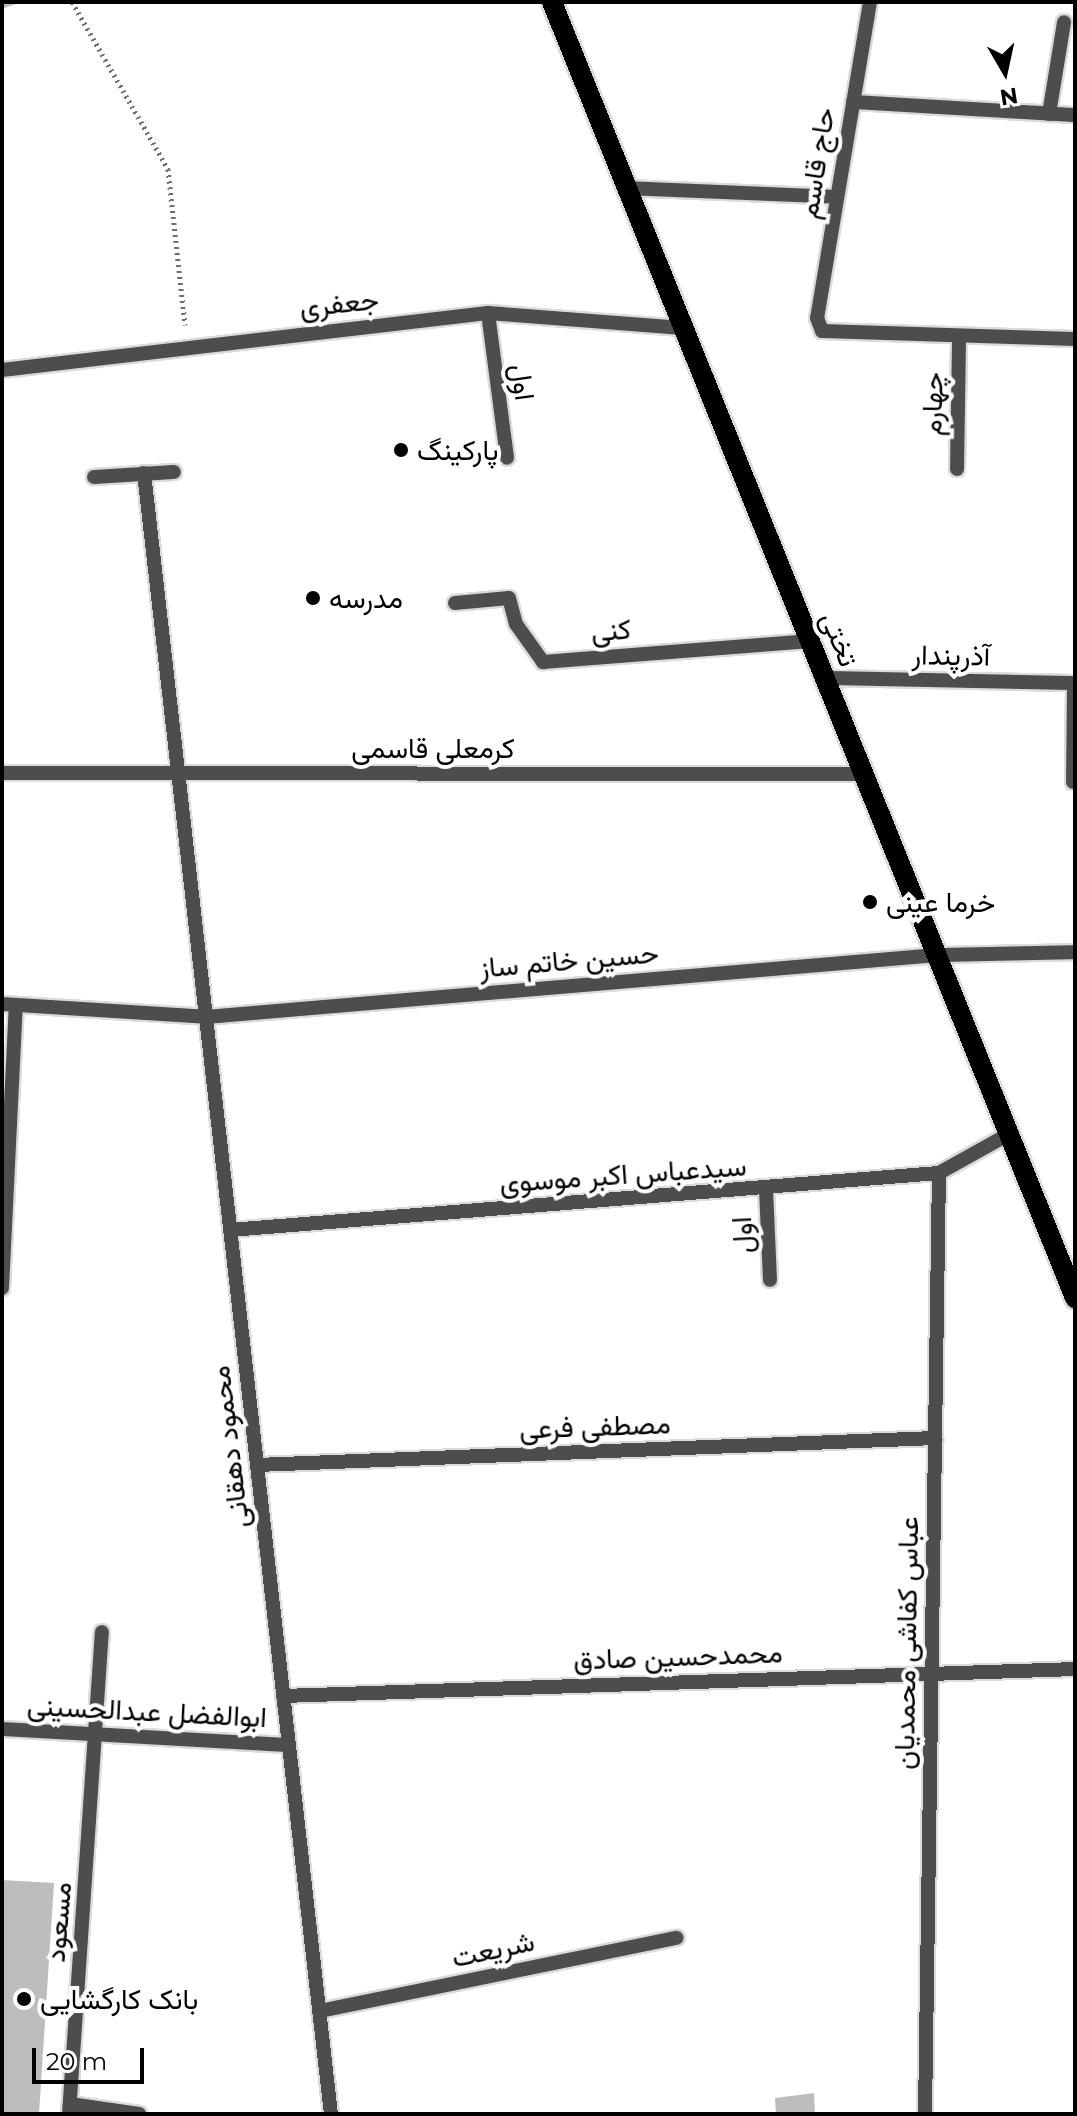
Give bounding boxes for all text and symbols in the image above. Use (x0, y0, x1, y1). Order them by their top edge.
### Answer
north arrow (965, 32, 1045, 112)
text: N (998, 81, 1020, 111)
street label: حاج قاسم (791, 105, 841, 221)
street label: جعفری (298, 282, 380, 324)
street label: اول (504, 361, 542, 403)
street label: چهارم (915, 372, 949, 436)
place label: پارکینگ (417, 433, 498, 467)
marker: پارکینگ (392, 441, 410, 459)
place label: مدرسه (329, 581, 403, 615)
marker: مدرسه (304, 589, 322, 607)
street label: تختی (814, 607, 866, 671)
street label: کنی (590, 612, 632, 648)
street label: آذرپندار (911, 638, 991, 672)
street label: کرمعلی قاسمی (351, 731, 515, 765)
place label: خرما عینی (886, 885, 995, 919)
marker: خرما عینی (861, 893, 879, 911)
street label: حسین خاتم ساز (478, 935, 660, 985)
street label: سیدعباس اکبر موسوی (498, 1149, 748, 1199)
street label: اول (724, 1216, 760, 1254)
street label: محمود دهقانی (202, 1364, 256, 1530)
street label: مصطفی فرعی (519, 1407, 671, 1445)
street label: عباس کفاشی محمدیان (887, 1516, 925, 1770)
street label: محمدحسین صادق (573, 1636, 783, 1676)
street label: ابوالفضل عبدالحسینی (26, 1688, 268, 1734)
street label: مسعود (38, 1880, 78, 1964)
street label: شریعت (449, 1924, 537, 1974)
place label: بانک کارگشایی (40, 1982, 198, 2016)
marker: بانک کارگشایی (15, 1990, 33, 2008)
scale bar (36, 2032, 148, 2082)
text: 20 m (46, 2047, 107, 2076)

